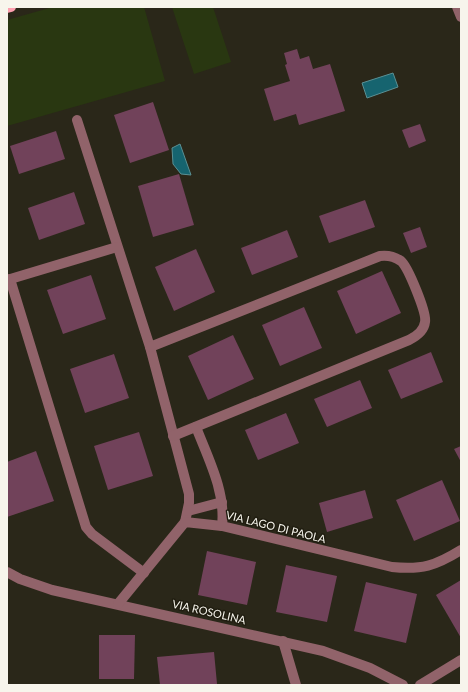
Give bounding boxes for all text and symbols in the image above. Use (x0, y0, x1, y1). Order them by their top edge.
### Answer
street label: VIA LAGO DI PAOLA (225, 508, 328, 545)
street label: VIA ROSOLINA (171, 597, 248, 626)

